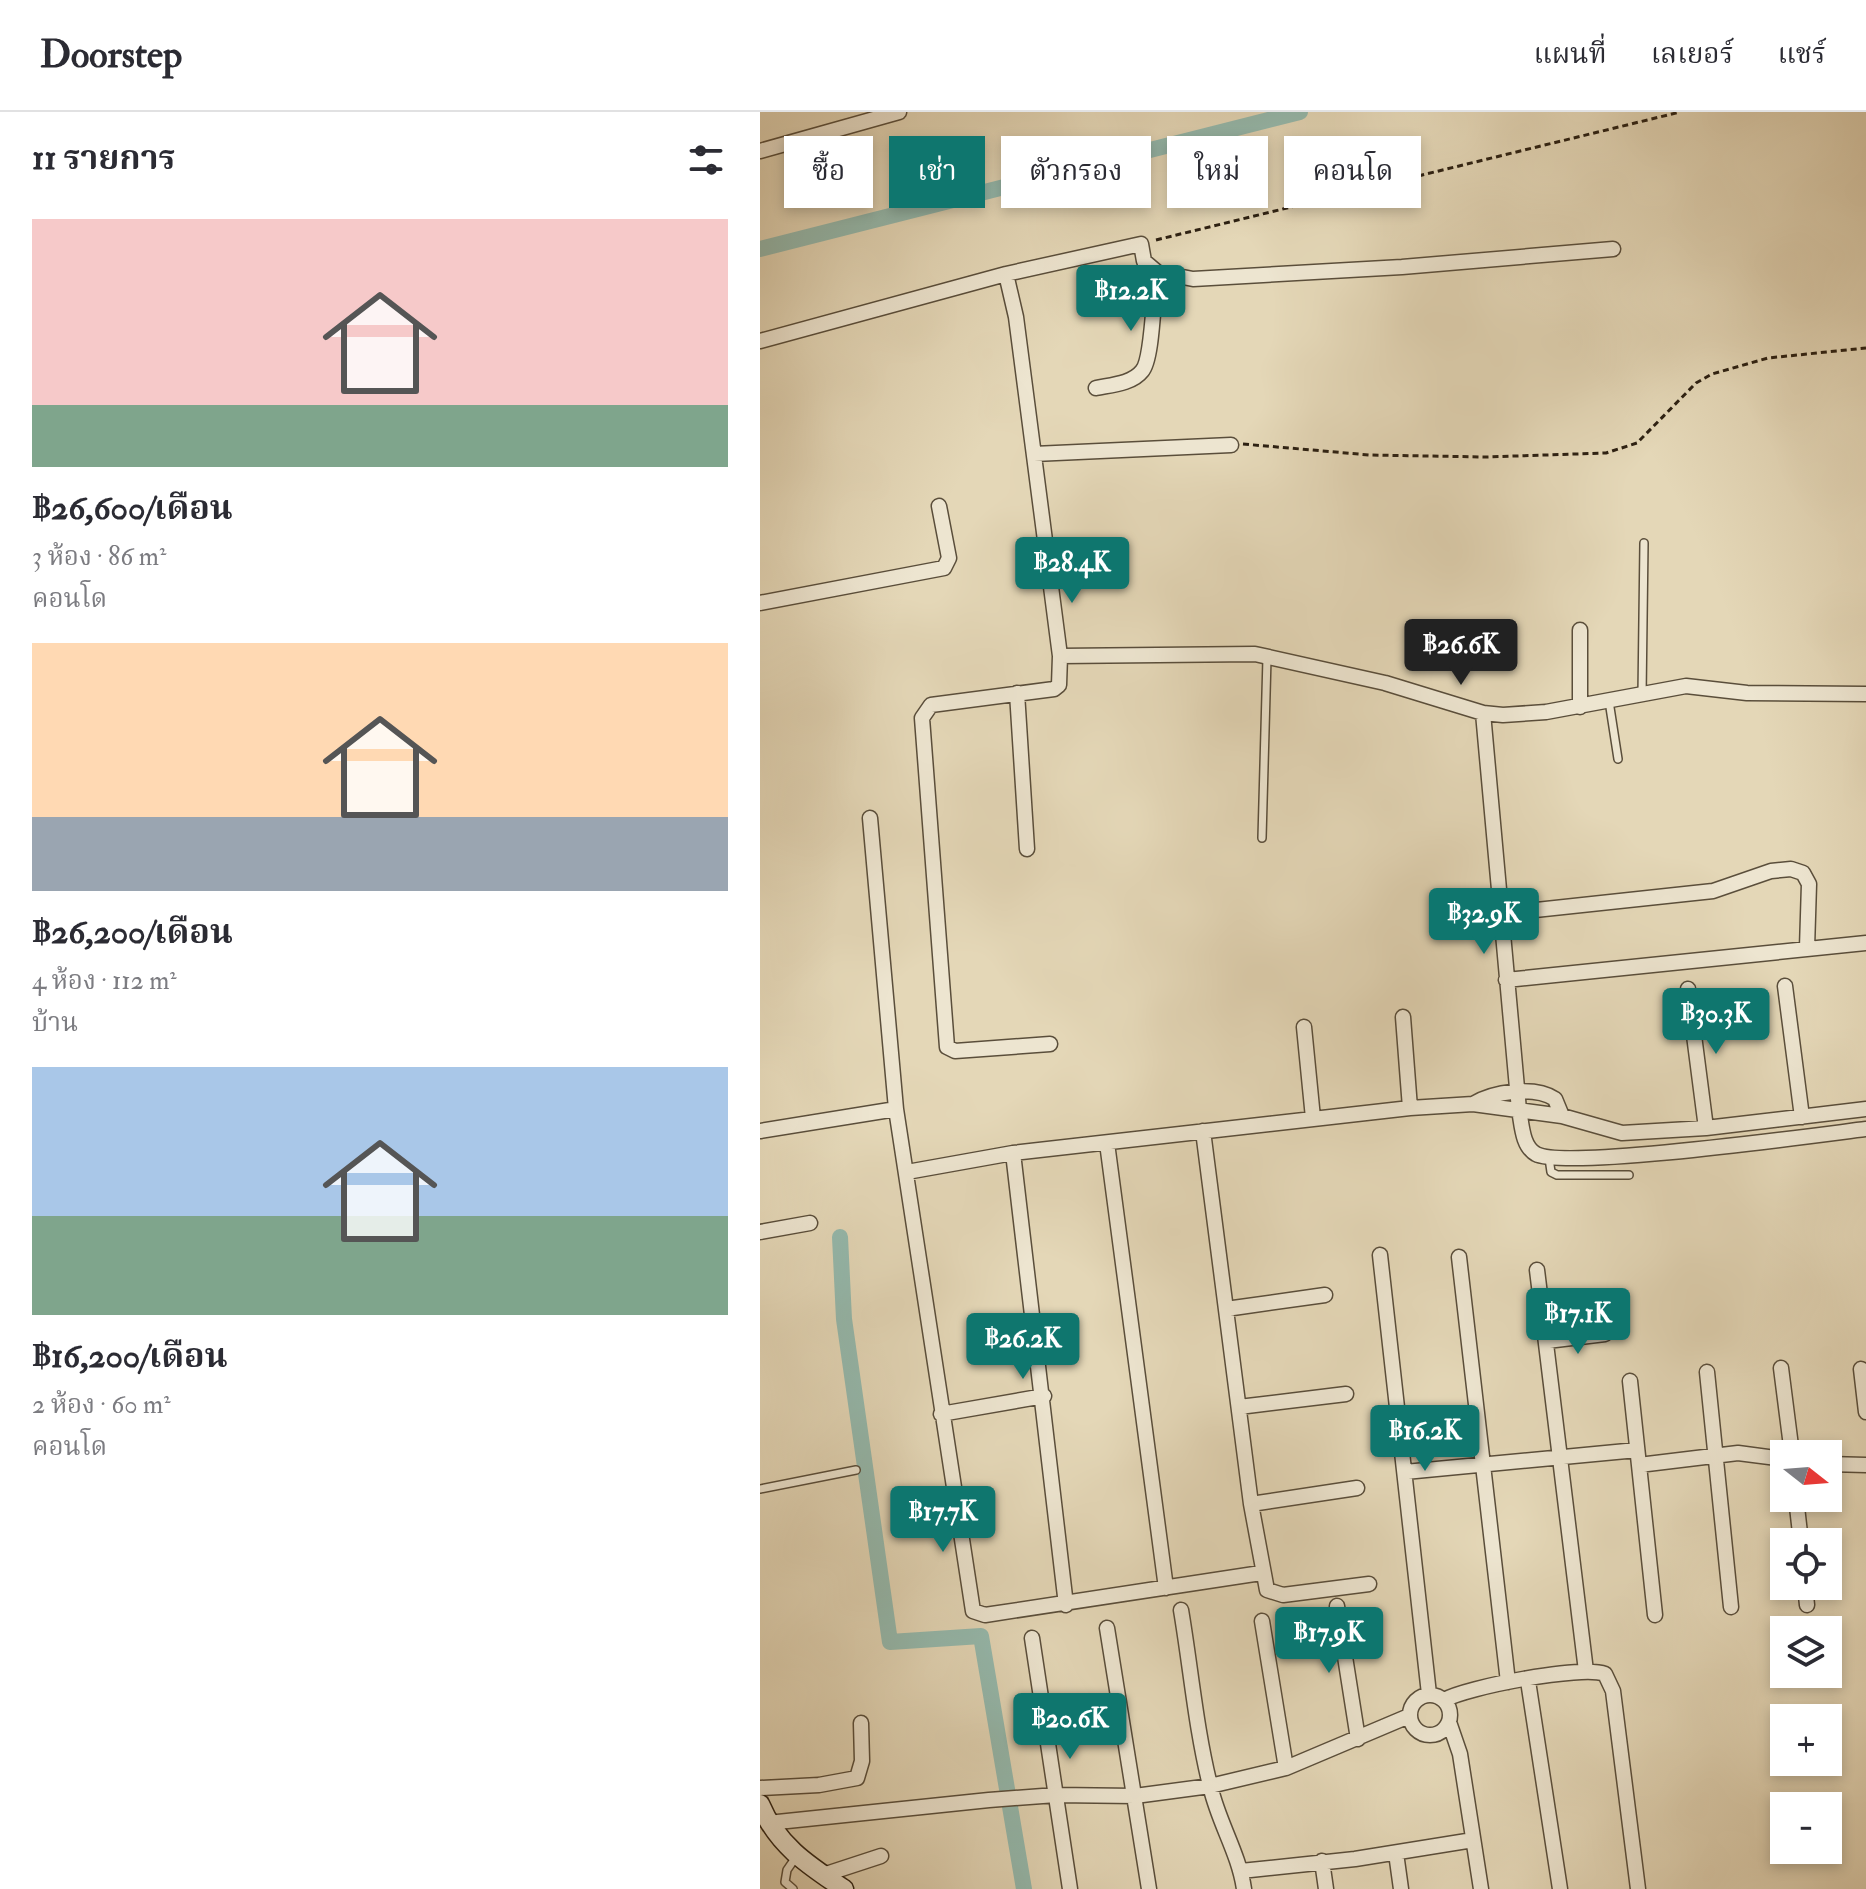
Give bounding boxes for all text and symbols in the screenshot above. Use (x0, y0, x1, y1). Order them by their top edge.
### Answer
text: Doorstep (40, 31, 182, 79)
text: แผนที่ (1533, 37, 1607, 72)
text: เลเยอร์ (1651, 37, 1734, 72)
text: แชร์ (1778, 37, 1826, 72)
chip: ซื้อ (784, 136, 873, 208)
chip: เช่า (889, 136, 985, 208)
chip: ตัวกรอง (1001, 136, 1151, 208)
chip: ใหม่ (1167, 136, 1268, 208)
chip: คอนโด (1284, 136, 1421, 208)
text: 11 รายการ (32, 137, 176, 180)
icon: filters (684, 138, 728, 182)
pin: ฿12.2K (1066, 265, 1196, 333)
icon: home (308, 271, 452, 415)
text: ฿12.2K (1094, 275, 1168, 307)
text: ฿26,600/เดือน (32, 487, 233, 530)
pin: ฿28.4K (1007, 537, 1137, 605)
text: 3 ห้อง · 86 m² (32, 541, 166, 573)
text: ฿28.4K (1033, 547, 1111, 579)
text: คอนโด (32, 583, 107, 615)
pin: ฿26.6K (1396, 619, 1526, 687)
text: ฿26.6K (1422, 629, 1500, 661)
icon: home (308, 695, 452, 839)
pin: ฿32.9K (1419, 888, 1549, 956)
text: ฿32.9K (1447, 898, 1521, 930)
text: ฿26,200/เดือน (32, 911, 233, 954)
text: 4 ห้อง · 112 m² (32, 965, 177, 997)
pin: ฿30.3K (1651, 988, 1781, 1056)
text: ฿30.3K (1680, 998, 1752, 1030)
text: บ้าน (32, 1007, 78, 1039)
icon: home (308, 1119, 452, 1263)
pin: ฿17.1K (1513, 1288, 1643, 1356)
text: ฿17.1K (1544, 1298, 1612, 1330)
pin: ฿26.2K (958, 1313, 1088, 1381)
text: ฿26.2K (984, 1323, 1062, 1355)
text: ฿16,200/เดือน (32, 1335, 228, 1378)
text: 2 ห้อง · 60 m² (32, 1389, 171, 1421)
pin: ฿16.2K (1360, 1405, 1490, 1473)
text: ฿16.2K (1388, 1415, 1462, 1447)
text: คอนโด (32, 1431, 107, 1463)
north arrow (1770, 1440, 1842, 1512)
map controls (1770, 1440, 1842, 1864)
pin: ฿17.7K (878, 1486, 1008, 1554)
text: ฿17.7K (908, 1496, 978, 1528)
button: locate (1770, 1528, 1842, 1600)
pin: ฿17.9K (1264, 1607, 1394, 1675)
button: layers (1770, 1616, 1842, 1688)
text: ฿17.9K (1293, 1617, 1365, 1649)
pin: ฿20.6K (1005, 1693, 1135, 1761)
text: ฿20.6K (1031, 1703, 1109, 1735)
button: + (1770, 1704, 1842, 1776)
button: − (1770, 1792, 1842, 1864)

